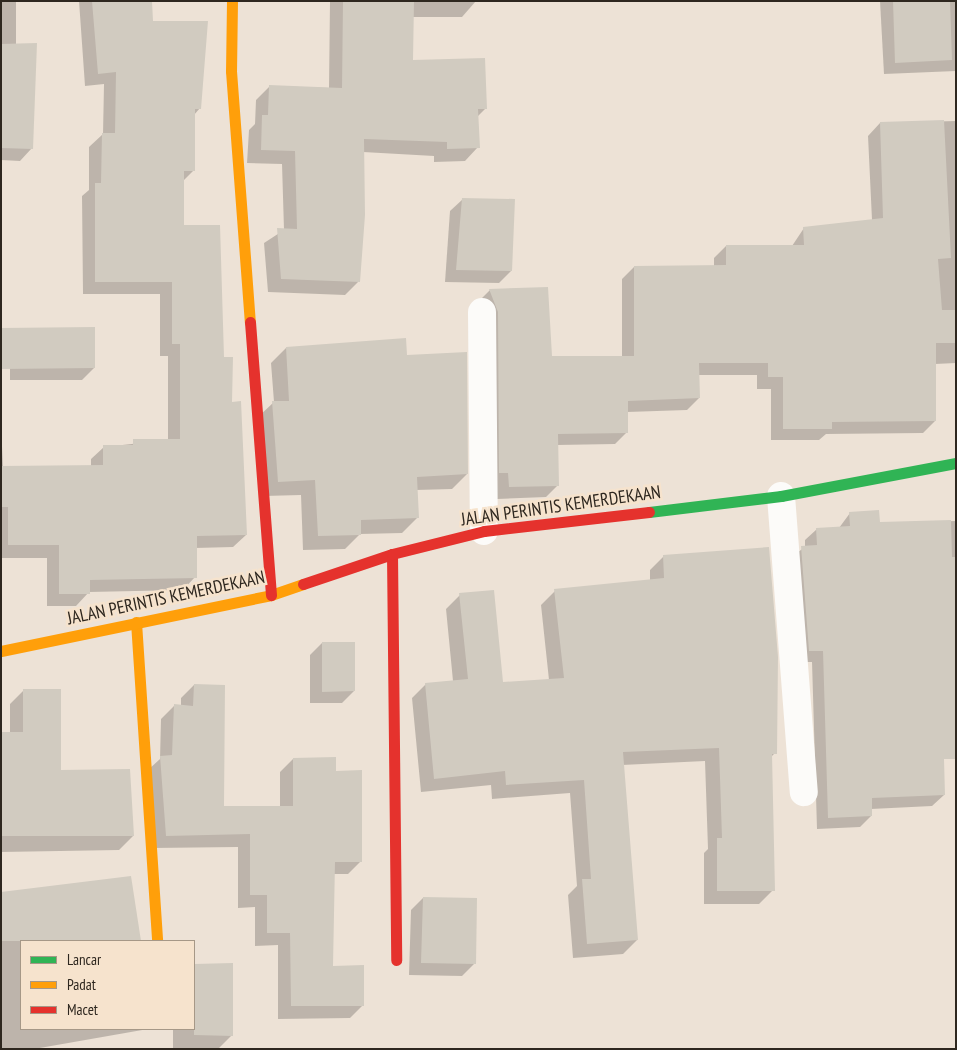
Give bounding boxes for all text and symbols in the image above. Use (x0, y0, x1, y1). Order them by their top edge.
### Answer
street label: JALAN PERINTIS KEMERDEKAAN (460, 481, 662, 531)
street label: JALAN PERINTIS KEMERDEKAAN (65, 567, 267, 629)
legend (20, 940, 195, 1030)
text: Lancar (67, 950, 101, 969)
text: Padat (67, 975, 96, 994)
text: Macet (67, 1000, 98, 1019)

